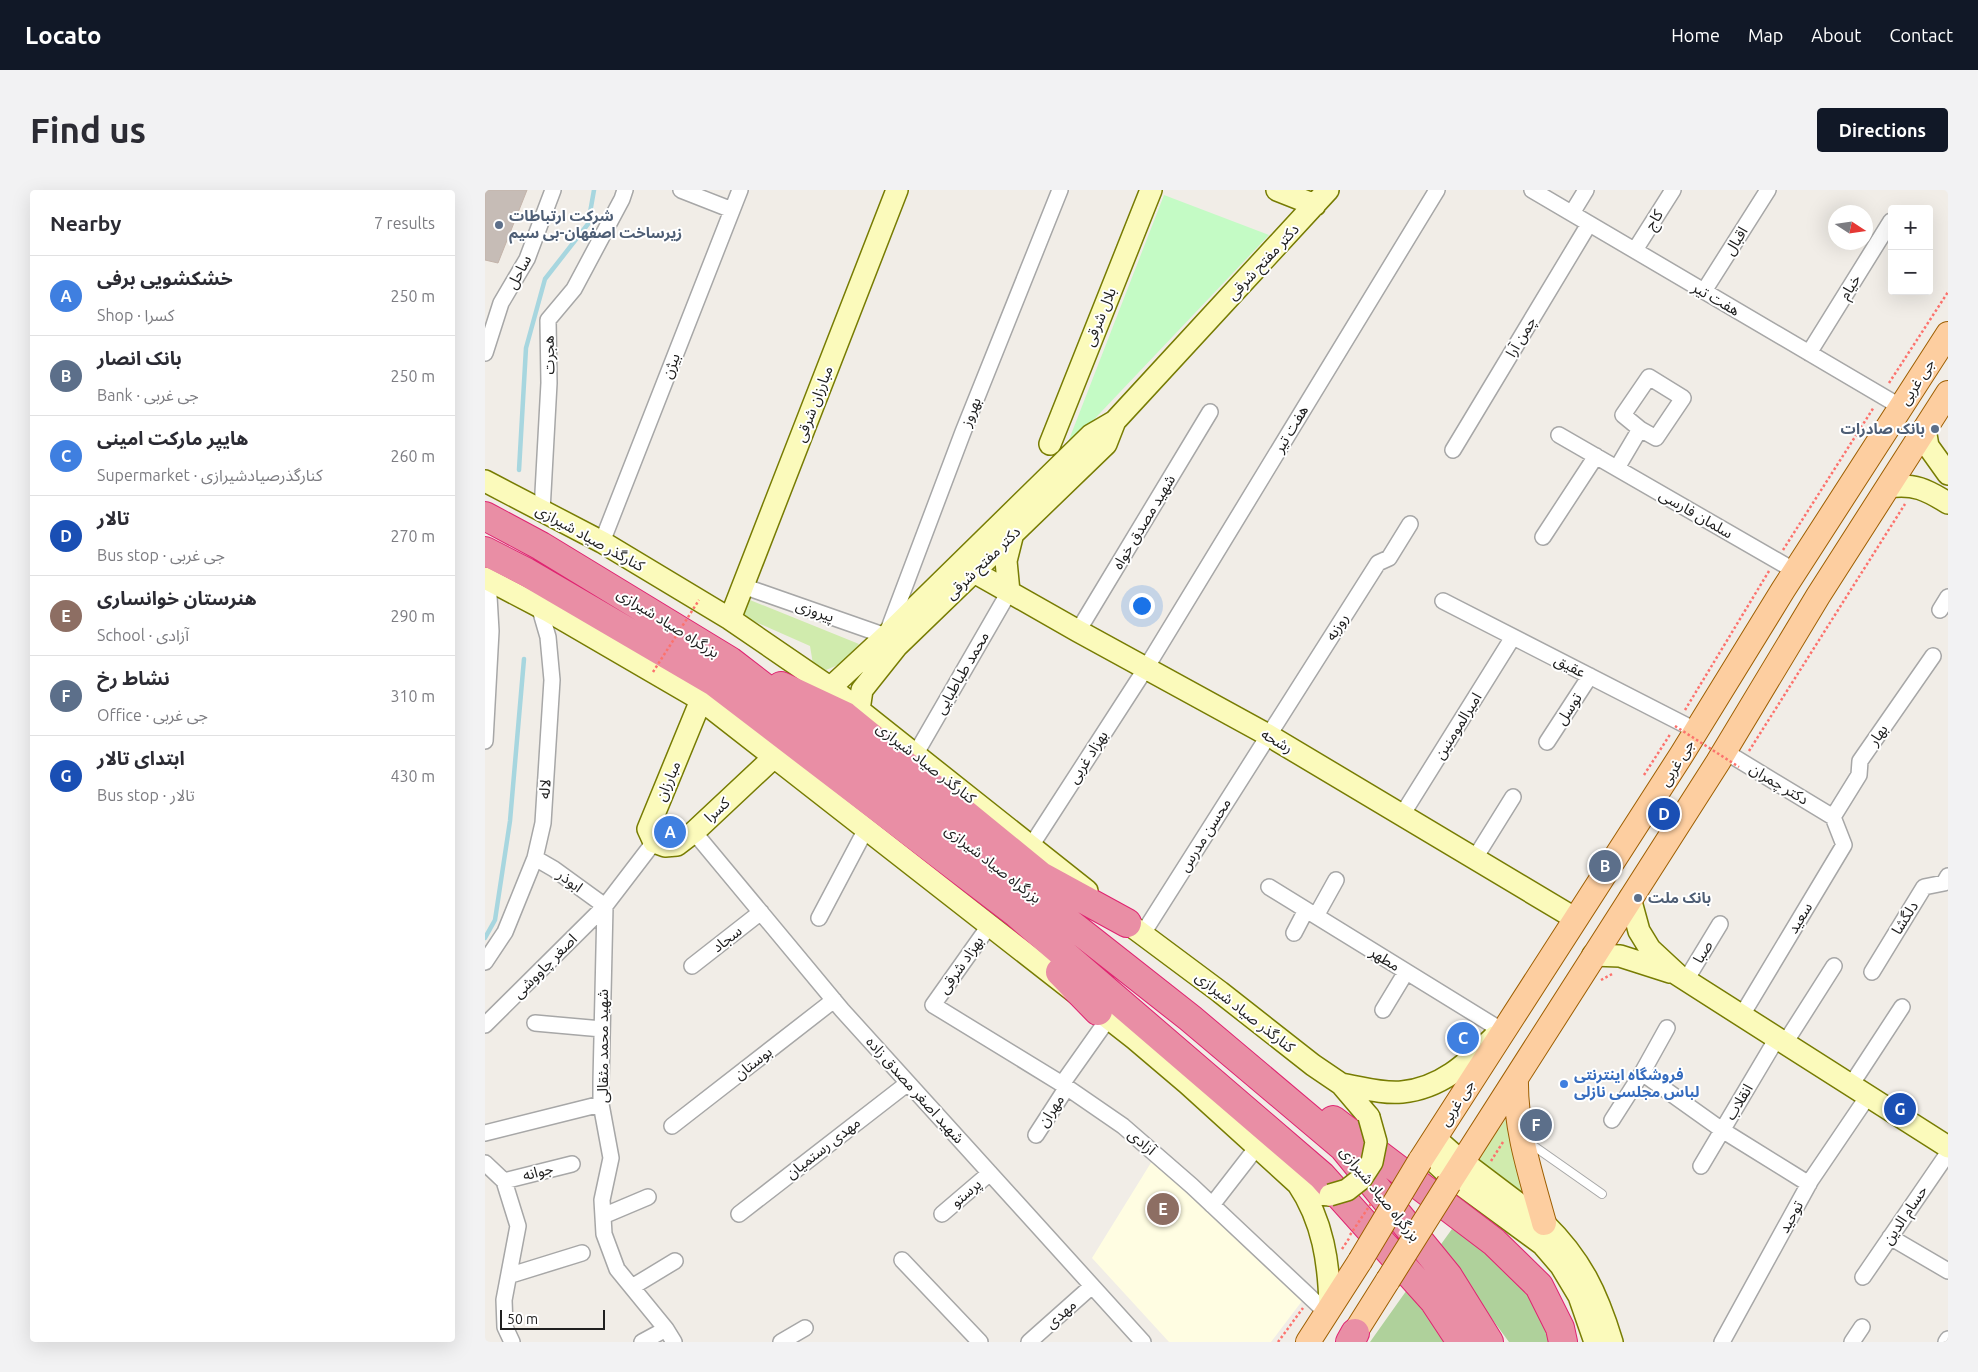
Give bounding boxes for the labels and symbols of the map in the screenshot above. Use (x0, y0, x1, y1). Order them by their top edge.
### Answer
north arrow (1828, 205, 1873, 250)
street label: کاج (1641, 206, 1670, 235)
place label: شرکت ارتباطات زیرساخت اصفهان-بی سیم (509, 207, 682, 244)
marker: شرکت ارتباطات زیرساخت اصفهان-بی سیم (493, 219, 505, 231)
street label: دکتر مفتح شرقی (1223, 220, 1305, 306)
street label: اقبال (1720, 223, 1752, 259)
street label: ساحل (503, 252, 535, 292)
street label: خیام (1835, 271, 1866, 304)
street label: هفت تیر (1688, 278, 1743, 320)
street label: بلال شرقی (1080, 285, 1120, 349)
street label: چمن آرا (1502, 313, 1541, 361)
street label: هجرت (540, 335, 558, 375)
street label: بیژن (658, 351, 684, 381)
street label: جی غربی (1895, 355, 1939, 408)
street label: مبارزان شرقی (791, 363, 837, 445)
street label: بهروز (957, 395, 985, 430)
street label: هفت تیر (1269, 402, 1312, 457)
place label: بانک صادرات (1841, 420, 1925, 438)
marker: بانک صادرات (1929, 423, 1941, 435)
street label: شهید مصدق خواه (1109, 471, 1179, 573)
street label: سلمان فارسی (1656, 486, 1736, 542)
street label: کنارگذر صیاد شیرازی (533, 501, 648, 576)
street label: دکتر مفتح شرقی (942, 523, 1026, 605)
street label: بزرگراه صیاد شیرازی (614, 584, 722, 662)
your location (1129, 593, 1155, 619)
street label: پیروزی (793, 596, 837, 627)
street label: روزبه (1322, 610, 1352, 644)
street label: محمد طباطبایی (931, 629, 993, 717)
street label: عقیق (1551, 651, 1589, 683)
street label: امیرالمومنین (1430, 689, 1486, 763)
street label: توسل (1552, 690, 1586, 728)
street label: کنارگذر صیاد شیرازی (873, 719, 980, 808)
street label: بهار (1864, 721, 1892, 750)
street label: رشحه (1258, 725, 1296, 757)
street label: بهزاد غربی (1064, 727, 1112, 787)
street label: جی غربی (1656, 736, 1698, 790)
street label: مبارزان (652, 758, 684, 804)
street label: دکتر چمران (1746, 759, 1812, 809)
street label: لاله (535, 778, 554, 799)
street label: کسرا (701, 793, 734, 826)
street label: محسن مدرس (1175, 795, 1235, 875)
pin: D (1648, 795, 1680, 833)
pin: A (654, 813, 686, 851)
street label: بزرگراه صیاد شیرازی (941, 821, 1045, 907)
pin: B (1589, 847, 1621, 885)
street label: ابوذر (553, 865, 586, 896)
place label: بانک ملت (1648, 889, 1711, 906)
marker: بانک ملت (1632, 892, 1644, 904)
street label: دلگشا (1888, 898, 1921, 937)
street label: سعید (1784, 899, 1816, 936)
street label: سجاد (709, 922, 745, 955)
street label: اصغر چاووشی (509, 930, 582, 1003)
street label: بهزاد شرقی (935, 933, 987, 997)
street label: صبا (1689, 937, 1716, 966)
street label: مطهر (1366, 942, 1403, 975)
street label: کنارگذر صیاد شیرازی (1192, 968, 1299, 1057)
street label: شهید محمد مثقالی (594, 989, 612, 1103)
pin: C (1447, 1019, 1479, 1057)
street label: شهید اصغر مصدق زاده (862, 1033, 968, 1147)
street label: بوستان (730, 1043, 776, 1083)
place label: فروشگاه اینترنتی لباس مجلسی نازلی (1574, 1066, 1699, 1101)
street label: جی غربی (1435, 1076, 1479, 1129)
marker: فروشگاه اینترنتی لباس مجلسی نازلی (1558, 1078, 1570, 1090)
street label: انقلاب (1721, 1081, 1756, 1123)
pin: G (1884, 1090, 1916, 1128)
street label: مهران (1034, 1091, 1068, 1131)
pin: F (1520, 1106, 1552, 1144)
street label: مهدی رستمیان (782, 1113, 864, 1183)
street label: آزادی (1124, 1125, 1160, 1159)
street label: بزرگراه صیاد شیرازی (1336, 1143, 1424, 1245)
street label: جوانه (521, 1160, 555, 1184)
street label: پرستو (947, 1175, 986, 1212)
street label: حسام الدین (1879, 1182, 1933, 1249)
pin: E (1147, 1190, 1179, 1228)
street label: توحید (1775, 1198, 1807, 1236)
street label: مهدی (1042, 1296, 1080, 1332)
scale bar (500, 1307, 605, 1330)

